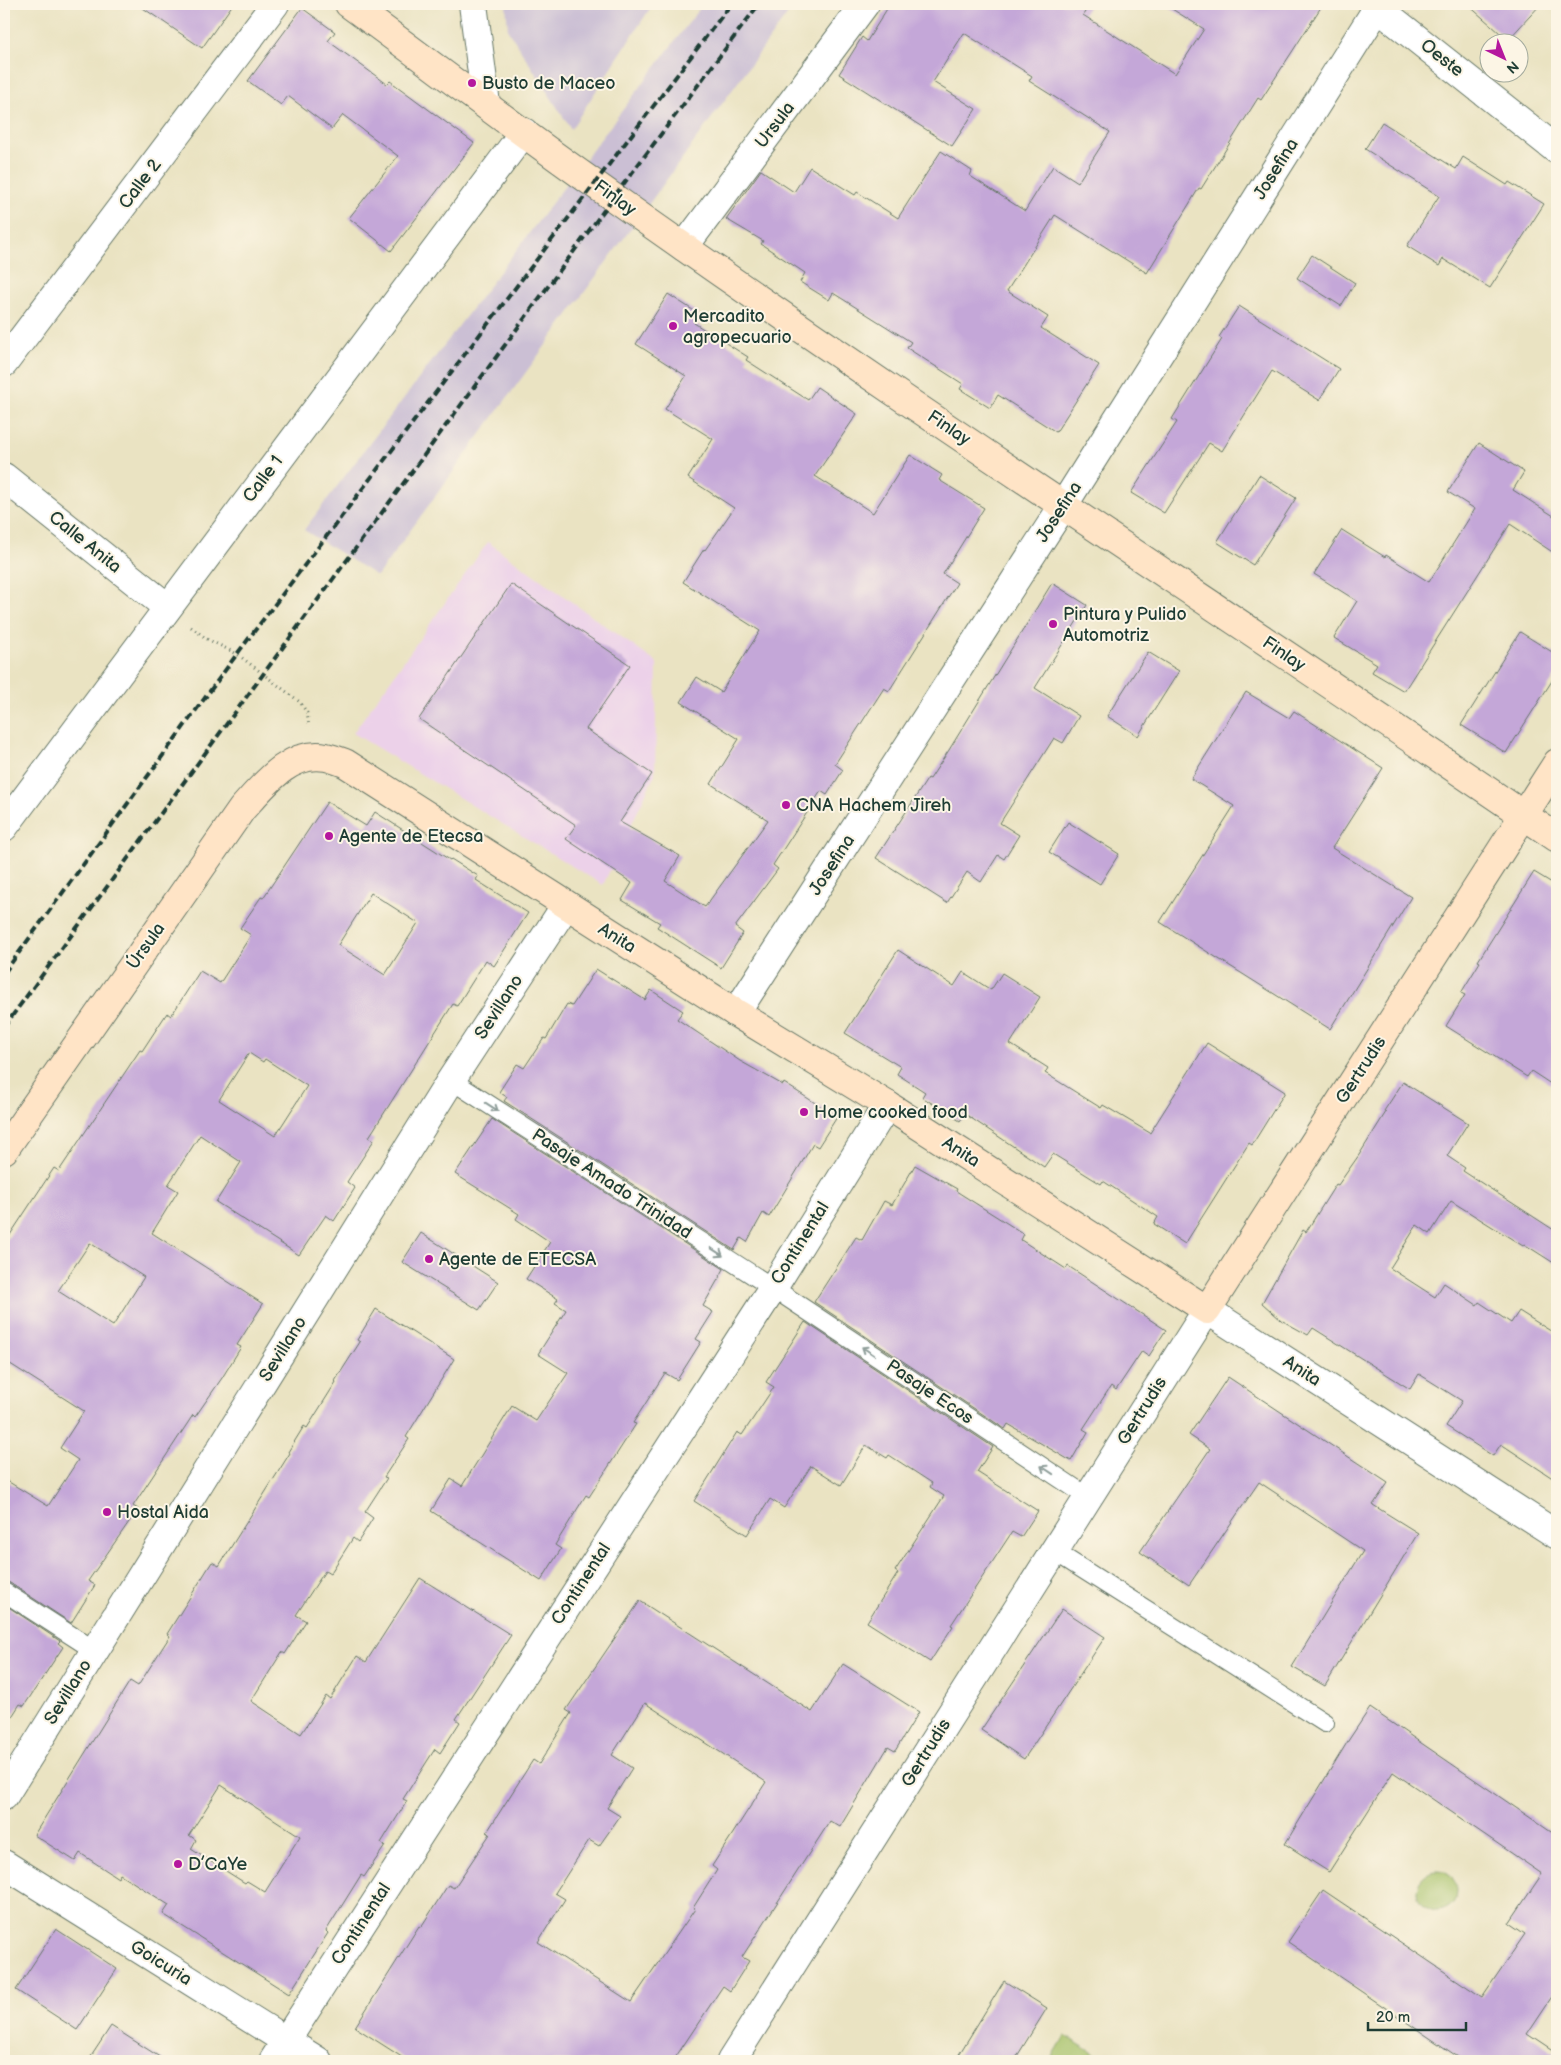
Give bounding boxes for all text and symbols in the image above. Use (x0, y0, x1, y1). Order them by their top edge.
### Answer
north arrow (1478, 32, 1528, 82)
street label: Oeste (1416, 35, 1468, 81)
text: N (1503, 57, 1522, 77)
place label: Busto de Maceo (482, 73, 615, 94)
marker: Busto de Maceo (466, 77, 478, 89)
street label: Ursula (751, 98, 799, 152)
street label: Josefina (1249, 135, 1303, 203)
street label: Calle 2 (114, 155, 166, 213)
street label: Finlay (590, 176, 641, 221)
place label: Mercadito agropecuario (683, 306, 792, 348)
marker: Mercadito agropecuario (667, 320, 679, 332)
street label: Finlay (924, 406, 975, 450)
street label: Calle 1 (239, 451, 287, 507)
street label: Josefina (1032, 478, 1086, 546)
street label: Calle Anita (45, 506, 125, 578)
place label: Pintura y Pulido Automotriz (1063, 604, 1187, 646)
marker: Pintura y Pulido Automotriz (1047, 618, 1059, 630)
street label: Finlay (1259, 632, 1310, 676)
place label: CNA Hachem Jireh (796, 795, 951, 816)
marker: CNA Hachem Jireh (780, 799, 792, 811)
place label: Agente de Etecsa (339, 826, 483, 847)
marker: Agente de Etecsa (323, 830, 335, 842)
street label: Josefina (805, 831, 859, 899)
street label: Úrsula (121, 917, 170, 973)
street label: Anita (594, 918, 640, 958)
street label: Sevillano (470, 971, 528, 1043)
street label: Gertrudis (1331, 1032, 1391, 1108)
one-way arrow (485, 1102, 499, 1112)
place label: Home cooked food (814, 1102, 968, 1123)
marker: Home cooked food (798, 1106, 810, 1118)
street label: Pasaje Amado Trinidad (528, 1124, 696, 1244)
street label: Anita (938, 1132, 984, 1172)
street label: Continental (766, 1198, 834, 1288)
one-way arrow (710, 1247, 724, 1257)
place label: Agente de ETECSA (439, 1249, 596, 1270)
marker: Agente de ETECSA (423, 1253, 435, 1265)
street label: Sevillano (255, 1313, 311, 1385)
one-way arrow (861, 1346, 875, 1356)
street label: Anita (1279, 1351, 1325, 1391)
street label: Pasaje Ecos (883, 1355, 978, 1429)
street label: Gertrudis (1113, 1373, 1171, 1449)
one-way arrow (1041, 1464, 1055, 1474)
place label: Hostal Aida (117, 1502, 209, 1523)
marker: Hostal Aida (101, 1506, 113, 1518)
street label: Continental (547, 1539, 615, 1629)
street label: Sevillano (40, 1656, 96, 1728)
street label: Gertrudis (897, 1715, 955, 1791)
place label: D’CaYe (188, 1854, 247, 1875)
marker: D’CaYe (172, 1858, 184, 1870)
street label: Continental (327, 1879, 395, 1969)
street label: Goicuria (126, 1936, 196, 1990)
scale bar (1368, 2000, 1466, 2032)
text: 20 m (1376, 2008, 1410, 2027)

